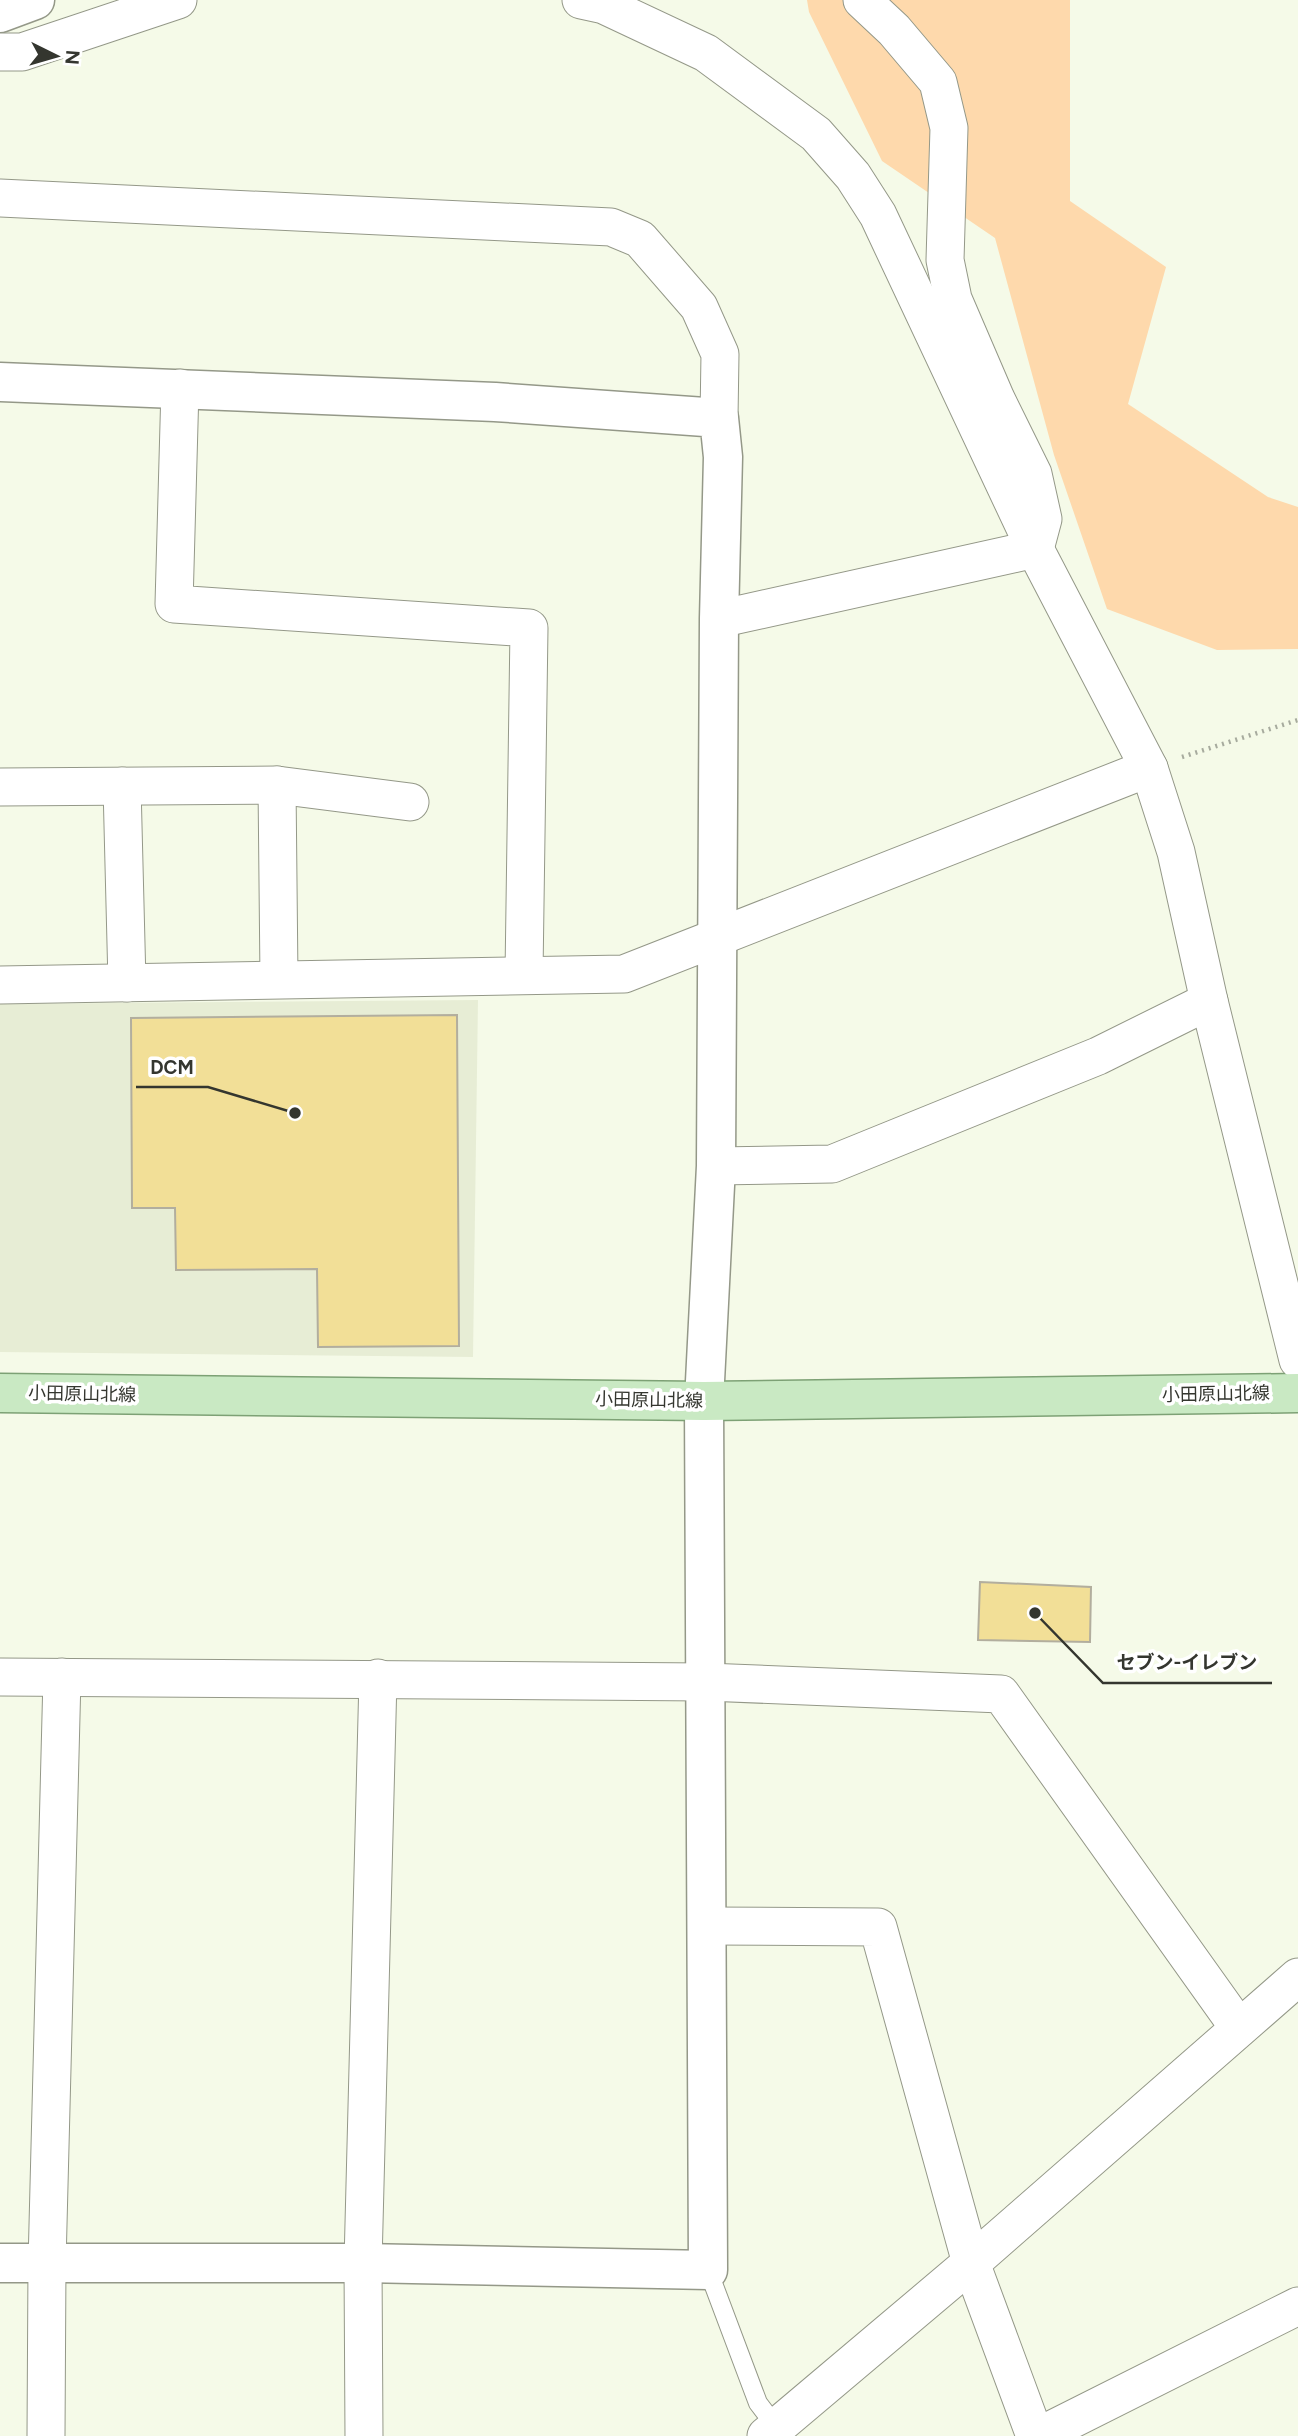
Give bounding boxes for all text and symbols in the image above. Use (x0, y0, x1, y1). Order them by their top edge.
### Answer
north arrow (21, 21, 91, 91)
text: N (60, 49, 85, 66)
callout: DCM (136, 1047, 208, 1087)
text: DCM (150, 1056, 194, 1079)
street label: 小田原山北線 (28, 1382, 136, 1406)
street label: 小田原山北線 (1162, 1382, 1270, 1406)
street label: 小田原山北線 (595, 1388, 703, 1412)
callout: セブン-イレブン (1103, 1643, 1272, 1683)
text: セブン-イレブン (1117, 1651, 1257, 1674)

